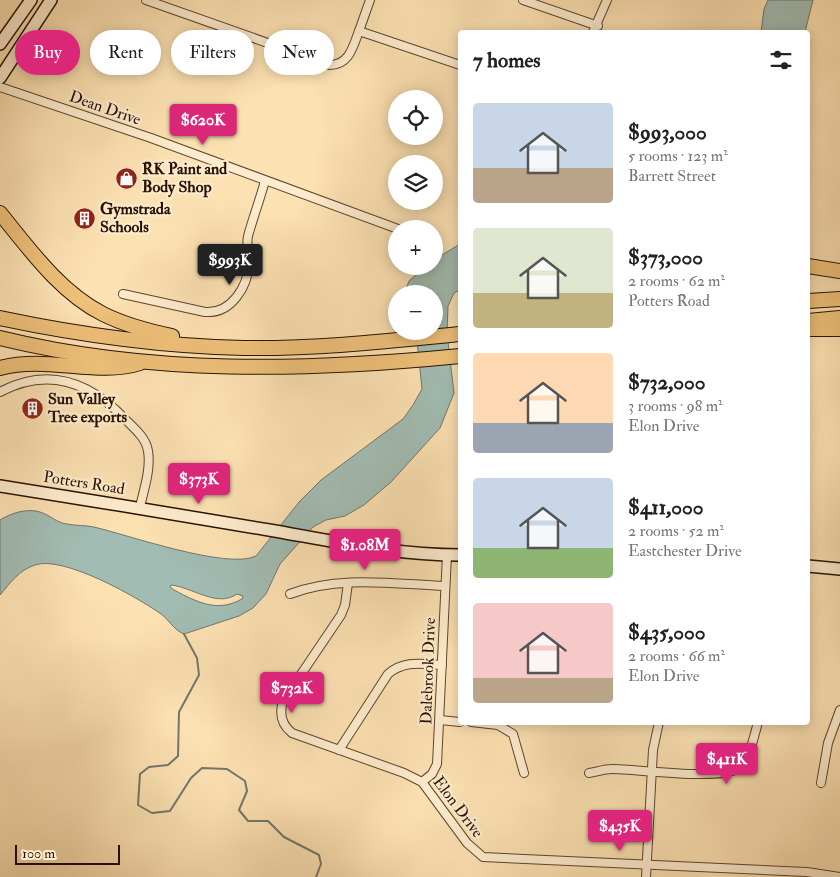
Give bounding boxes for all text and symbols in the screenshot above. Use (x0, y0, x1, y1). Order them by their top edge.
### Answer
chip: Buy (15, 30, 80, 75)
chip: Rent (90, 30, 161, 75)
chip: Filters (171, 30, 254, 75)
chip: New (264, 30, 334, 75)
icon: filters (767, 46, 795, 74)
text: 7 homes (473, 47, 540, 74)
street label: Dean Drive (67, 86, 144, 130)
map controls (388, 90, 443, 340)
button: locate (388, 90, 443, 145)
pin: $620K (168, 104, 238, 146)
text: $620K (181, 110, 225, 130)
text: $993,000 (628, 119, 707, 146)
icon: home (513, 123, 573, 183)
text: 5 rooms · 123 m² (628, 146, 728, 166)
button: layers (388, 155, 443, 210)
place label: RK Paint and Body Shop (142, 159, 227, 198)
shop icon: RK Paint and Body Shop (114, 166, 138, 190)
text: Barrett Street (628, 166, 716, 186)
place label: Gymstrada Schools (100, 199, 171, 237)
building icon: Gymstrada Schools (72, 206, 96, 230)
button: + (388, 220, 443, 275)
pin: $993K (195, 244, 265, 286)
text: $373,000 (628, 244, 703, 271)
icon: home (513, 248, 573, 308)
text: $993K (209, 250, 251, 270)
text: 2 rooms · 62 m² (628, 271, 725, 291)
button: − (388, 285, 443, 340)
text: Potters Road (628, 291, 710, 311)
text: $732,000 (628, 369, 706, 396)
icon: home (513, 373, 573, 433)
place label: Sun Valley Tree exports (47, 389, 128, 428)
building icon: Sun Valley Tree exports (20, 396, 44, 420)
text: 3 rooms · 98 m² (628, 396, 723, 416)
text: Elon Drive (628, 416, 700, 436)
pin: $373K (164, 462, 234, 505)
street label: Potters Road (42, 467, 126, 499)
text: $373K (179, 469, 219, 489)
text: $411,000 (628, 494, 704, 521)
icon: home (513, 498, 573, 558)
text: 2 rooms · 52 m² (628, 521, 724, 541)
pin: $1.08M (324, 528, 406, 571)
text: $1.08M (340, 535, 390, 555)
text: Eastchester Drive (628, 541, 742, 561)
street label: Dalebrook Drive (416, 617, 440, 725)
text: $435,000 (628, 619, 705, 646)
icon: home (513, 623, 573, 683)
text: 2 rooms · 66 m² (628, 646, 725, 666)
text: Elon Drive (628, 666, 700, 686)
pin: $732K (257, 672, 327, 714)
text: $732K (271, 678, 313, 698)
pin: $411K (692, 742, 762, 785)
text: $411K (707, 749, 747, 769)
street label: Elon Drive (428, 772, 488, 842)
pin: $435K (585, 810, 655, 852)
text: $435K (599, 816, 641, 836)
scale bar (15, 842, 120, 865)
text: 100 m (22, 845, 55, 862)

